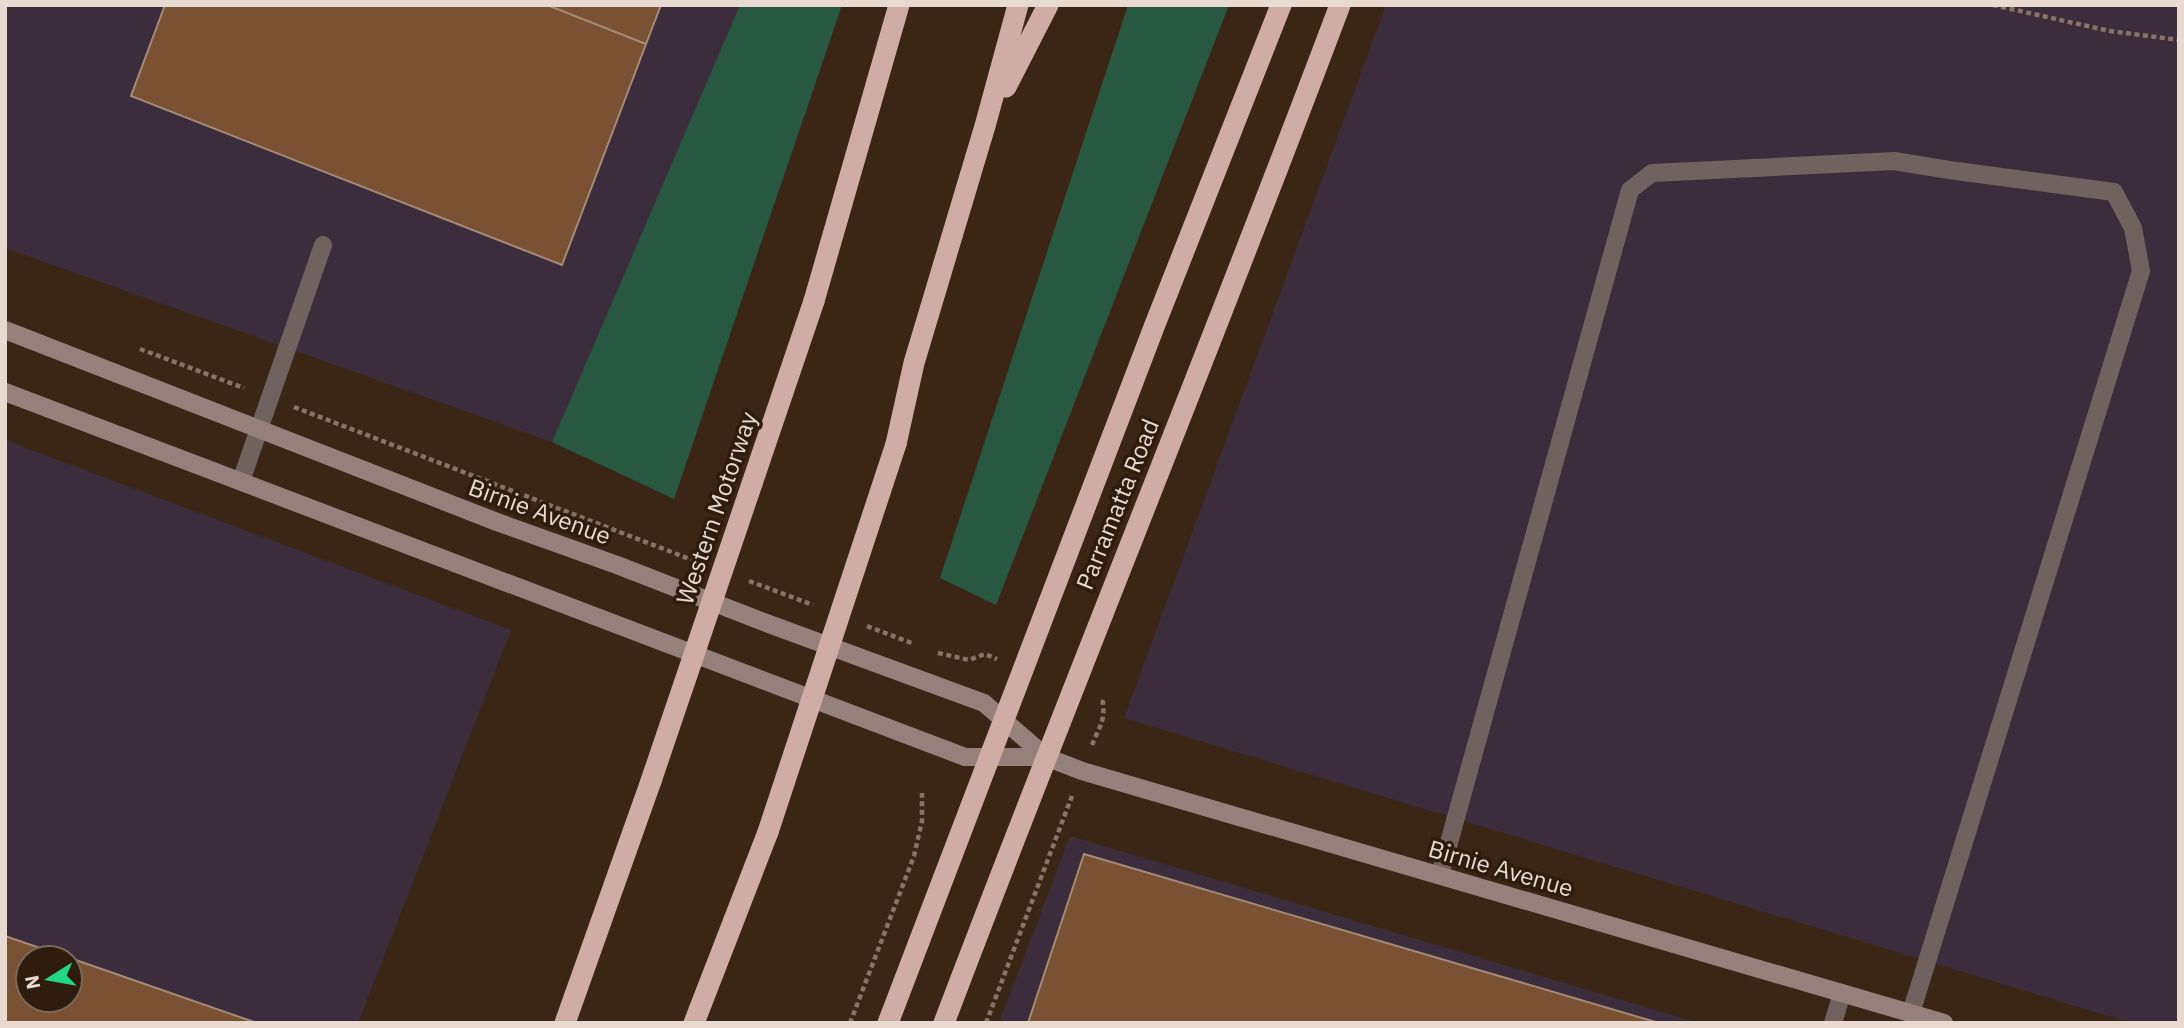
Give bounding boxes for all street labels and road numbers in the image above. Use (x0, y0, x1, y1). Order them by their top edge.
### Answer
street label: Western Motorway (668, 407, 764, 609)
street label: Parramatta Road (1068, 414, 1166, 594)
street label: Birnie Avenue (464, 470, 616, 552)
street label: Birnie Avenue (1425, 832, 1577, 904)

